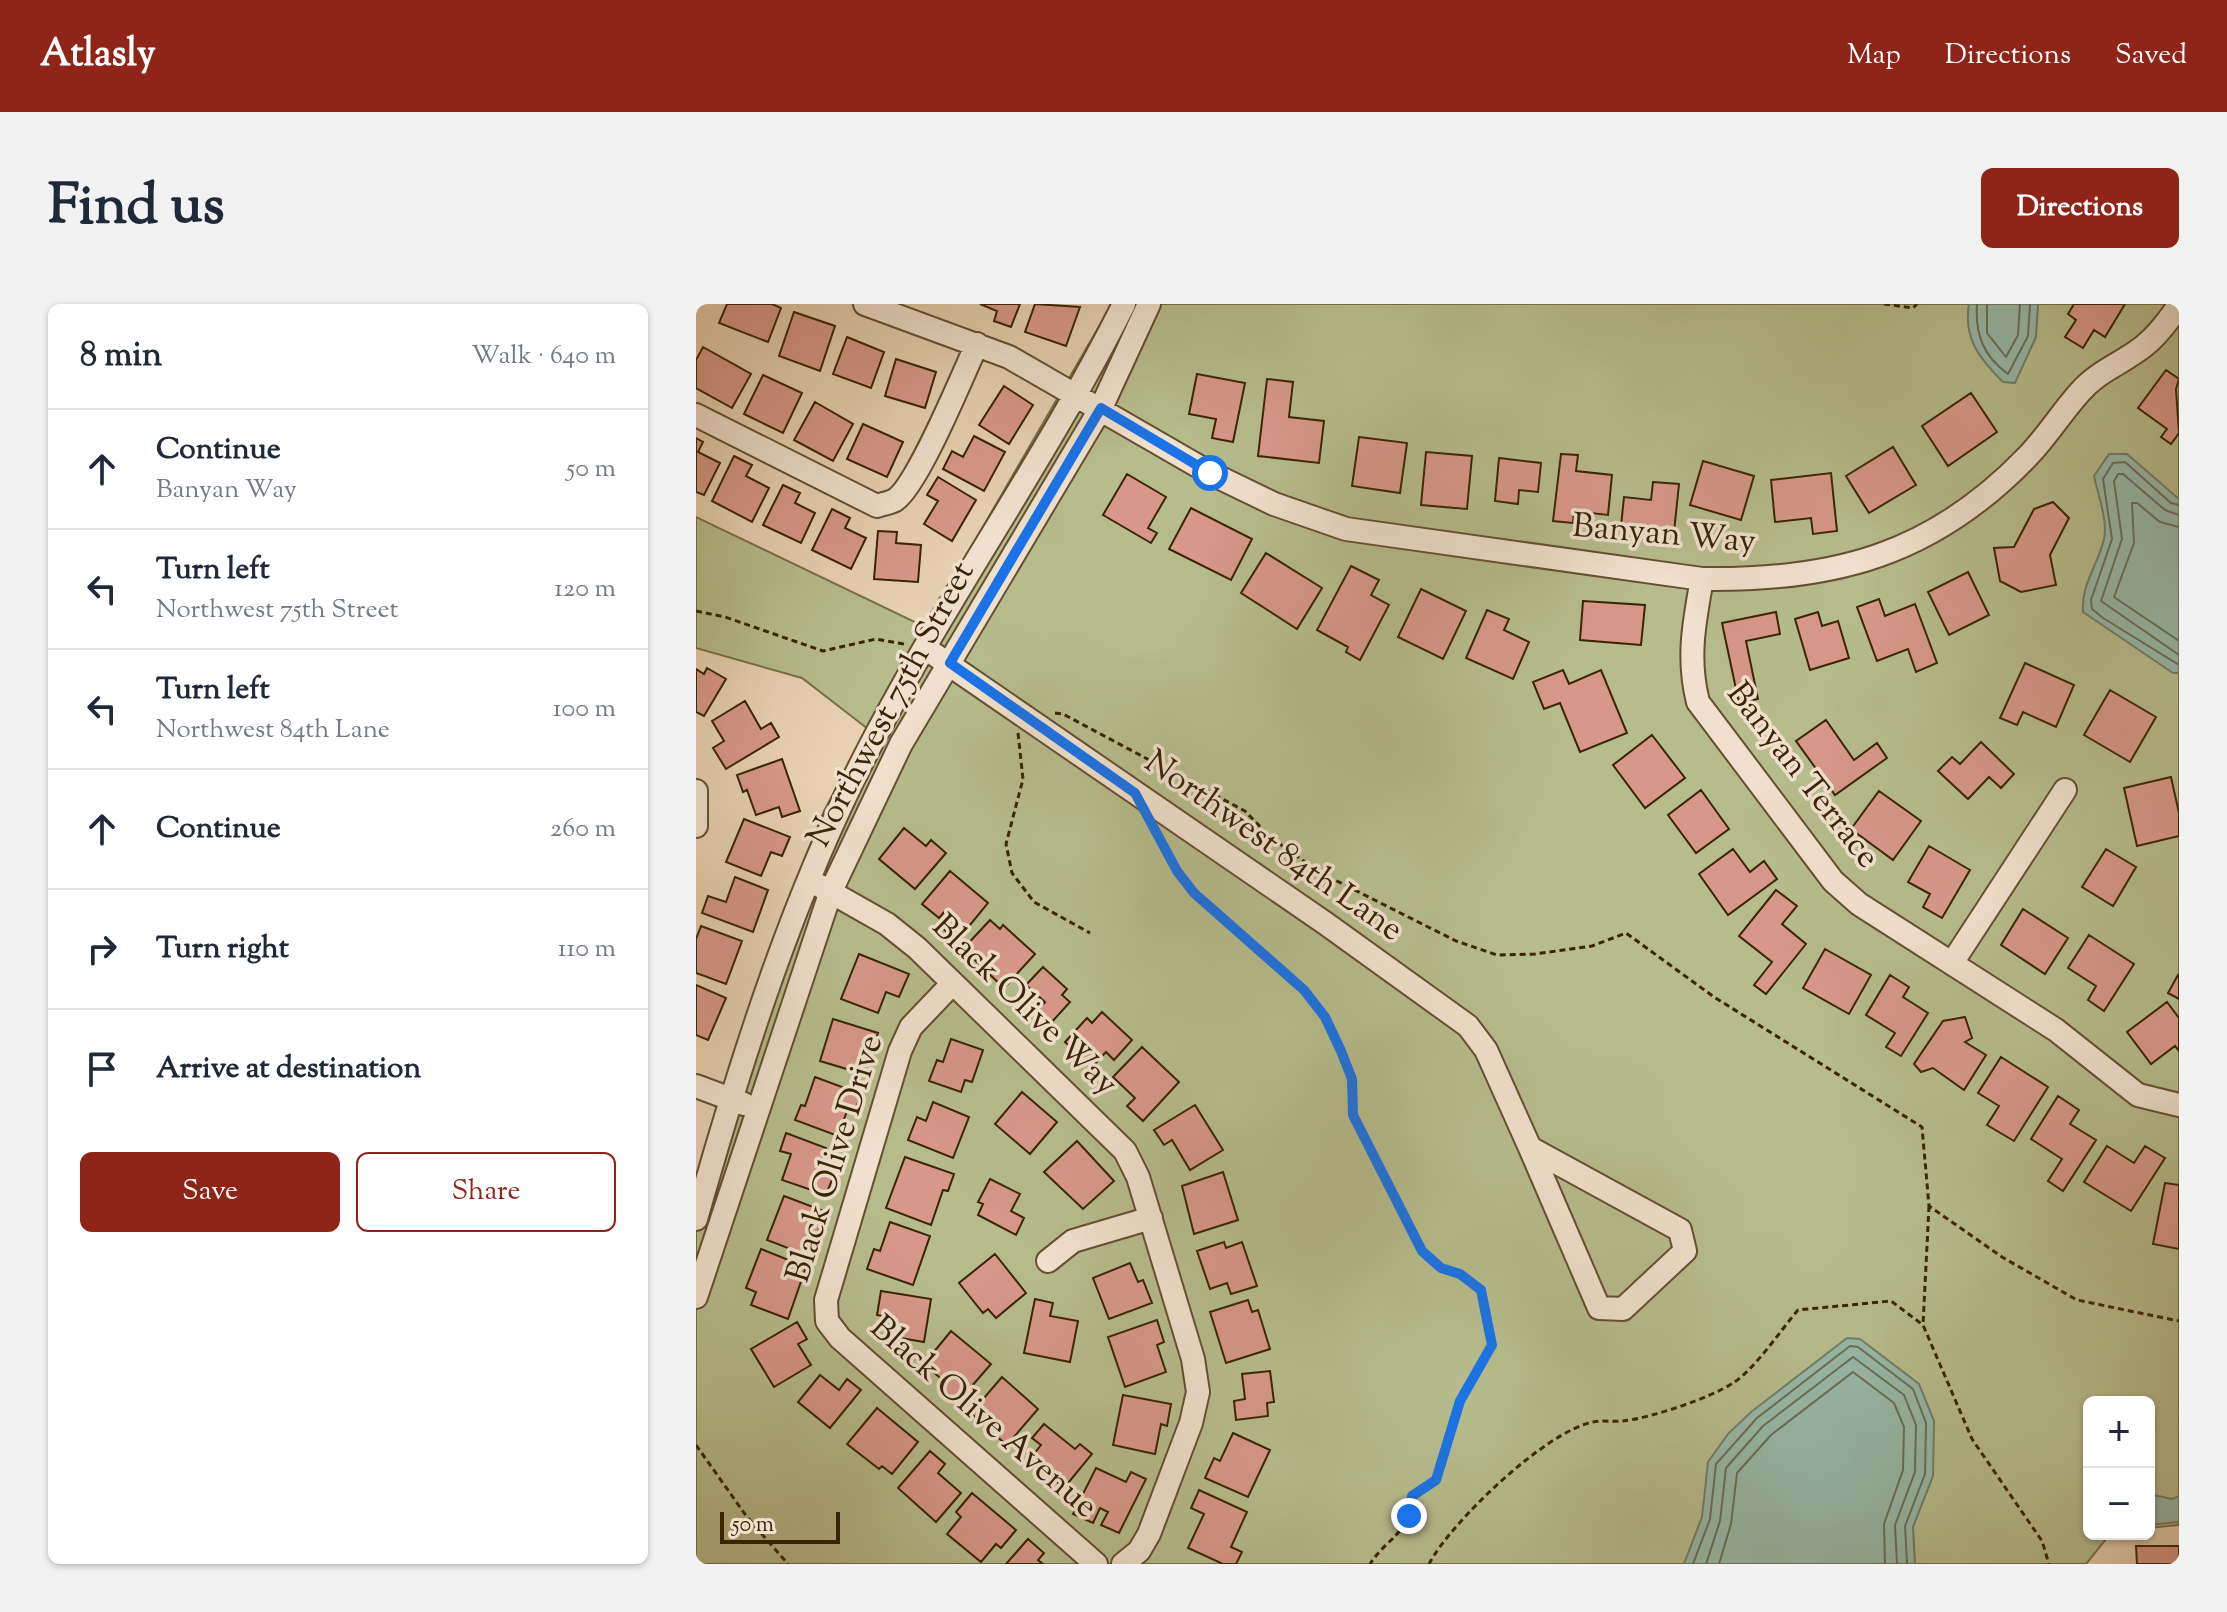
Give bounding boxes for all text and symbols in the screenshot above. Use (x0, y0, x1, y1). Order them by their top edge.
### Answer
text: Atlasly (40, 29, 156, 83)
text: Map (1847, 36, 1901, 76)
text: Directions (1945, 36, 2071, 76)
text: Saved (2115, 36, 2187, 76)
text: Find us (48, 168, 224, 249)
button: Directions (1981, 168, 2179, 248)
text: 8 min (80, 332, 162, 381)
text: Walk · 640 m (471, 338, 616, 375)
text: Continue (156, 429, 281, 472)
icon: ahead (80, 447, 124, 491)
text: 50 m (566, 451, 616, 488)
route start (1192, 455, 1228, 491)
text: Banyan Way (156, 472, 297, 509)
street label: Banyan Way (1570, 503, 1758, 567)
text: Turn left (156, 549, 270, 592)
street label: Northwest 75th Street (796, 553, 988, 856)
icon: left (80, 567, 124, 611)
text: 120 m (554, 571, 616, 608)
text: Northwest 75th Street (156, 592, 398, 629)
text: Turn left (156, 669, 270, 712)
street label: Banyan Terrace (1713, 672, 1891, 880)
icon: left (80, 687, 124, 731)
text: 100 m (553, 691, 616, 728)
text: Northwest 84th Lane (156, 712, 390, 749)
street label: Northwest 84th Lane (1134, 739, 1412, 955)
icon: ahead (80, 807, 124, 851)
text: Continue (156, 808, 281, 851)
text: 260 m (550, 811, 616, 848)
street label: Black Olive Way (920, 904, 1128, 1108)
icon: right (80, 927, 124, 971)
text: Turn right (156, 928, 289, 971)
text: 110 m (558, 931, 616, 968)
street label: Black Olive Drive (775, 1029, 897, 1289)
icon: arrive (80, 1047, 124, 1091)
text: Arrive at destination (156, 1048, 421, 1091)
button: Save (80, 1152, 340, 1232)
button: Share (356, 1152, 616, 1232)
street label: Black Olive Avenue (858, 1305, 1108, 1531)
map controls (2083, 1396, 2155, 1540)
button: + (2083, 1396, 2155, 1468)
button: − (2083, 1468, 2155, 1540)
route end (1391, 1498, 1427, 1534)
scale bar (720, 1508, 840, 1544)
text: 50 m (732, 1510, 774, 1542)

